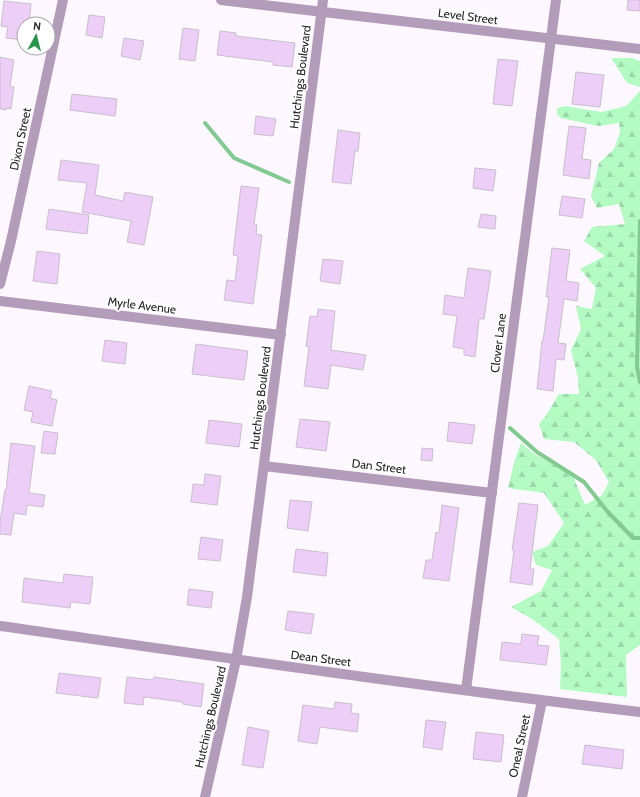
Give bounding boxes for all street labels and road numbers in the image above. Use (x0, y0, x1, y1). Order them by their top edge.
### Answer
street label: Level Street (437, 5, 499, 27)
street label: Hutchings Boulevard (286, 24, 314, 130)
street label: Dixon Street (6, 106, 34, 172)
street label: Myrle Avenue (107, 293, 177, 317)
street label: Clover Lane (487, 312, 509, 374)
street label: Hutchings Boulevard (246, 345, 274, 451)
street label: Dan Street (351, 455, 407, 477)
street label: Dean Street (290, 647, 352, 669)
street label: Hutchings Boulevard (191, 665, 229, 769)
street label: Oneal Street (505, 713, 533, 779)

